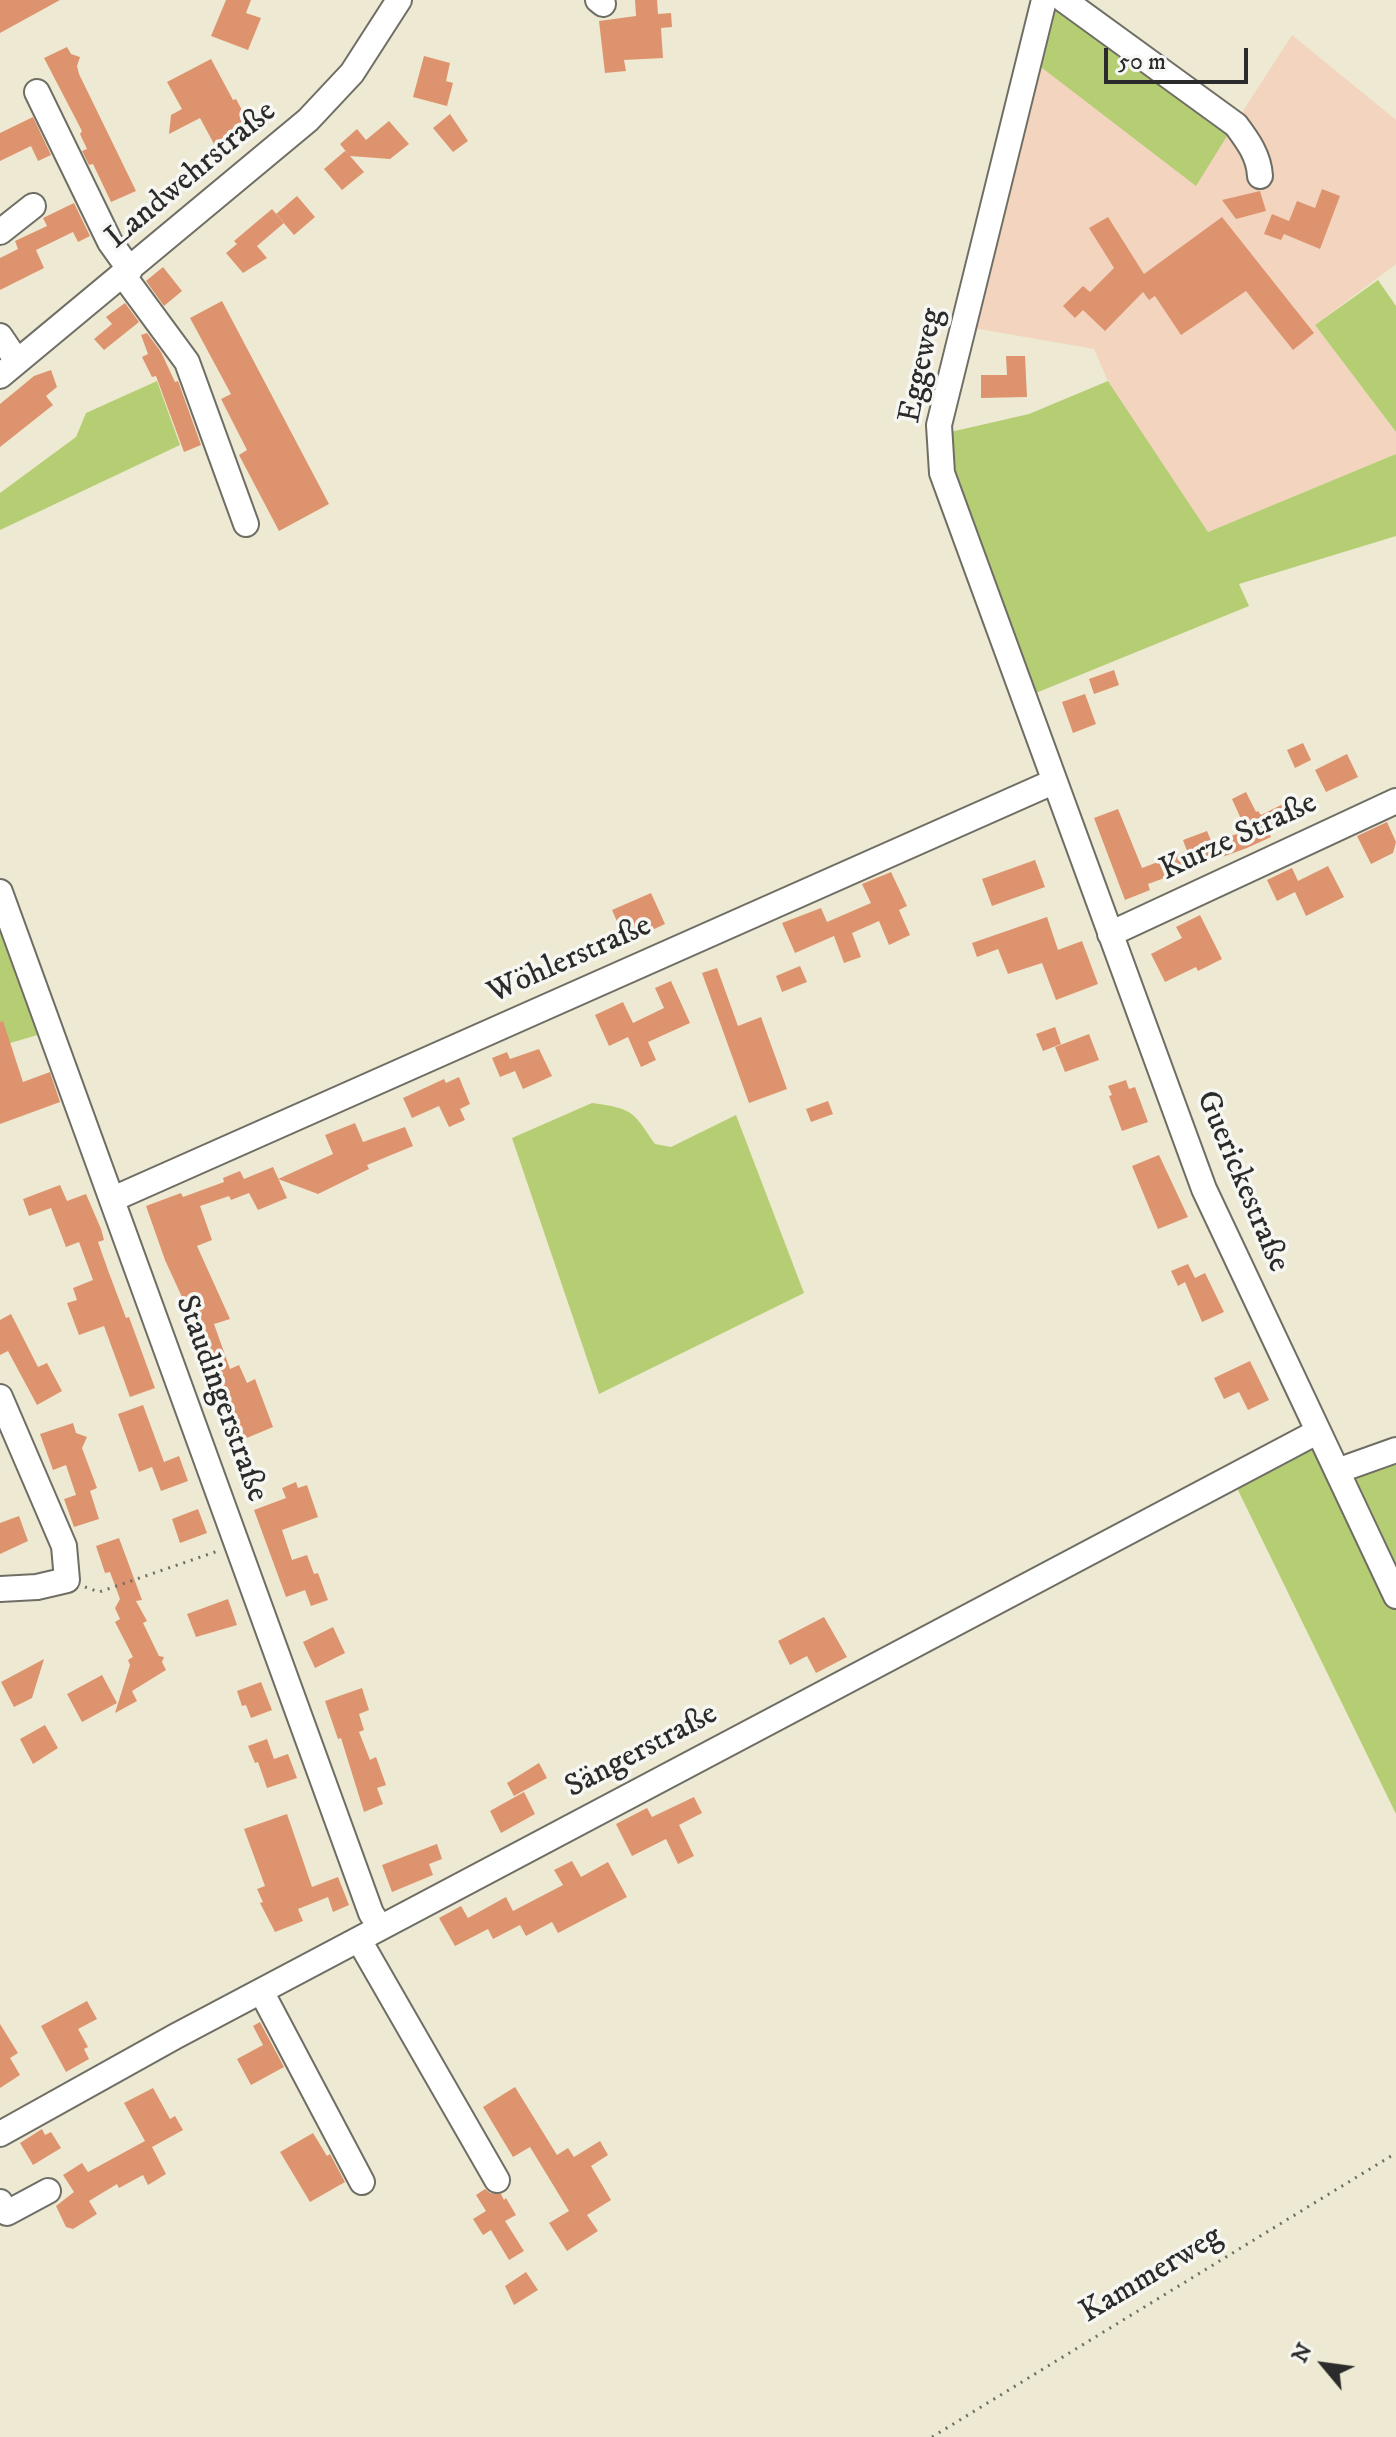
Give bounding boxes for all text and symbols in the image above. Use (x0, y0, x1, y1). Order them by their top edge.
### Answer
scale bar (1108, 32, 1252, 82)
text: 50 m (1118, 47, 1166, 77)
street label: Landwehrstraße (99, 94, 285, 258)
street label: Eggeweg (892, 305, 954, 427)
street label: Kurze Straße (1154, 785, 1324, 891)
street label: Wöhlerstraße (482, 908, 658, 1014)
street label: Guerickestraße (1186, 1086, 1296, 1278)
street label: Staudingerstraße (165, 1291, 275, 1507)
street label: Sängerstraße (559, 1696, 725, 1808)
street label: Kammerweg (1074, 2219, 1230, 2333)
north arrow (1284, 2325, 1364, 2405)
text: N (1286, 2339, 1319, 2368)

